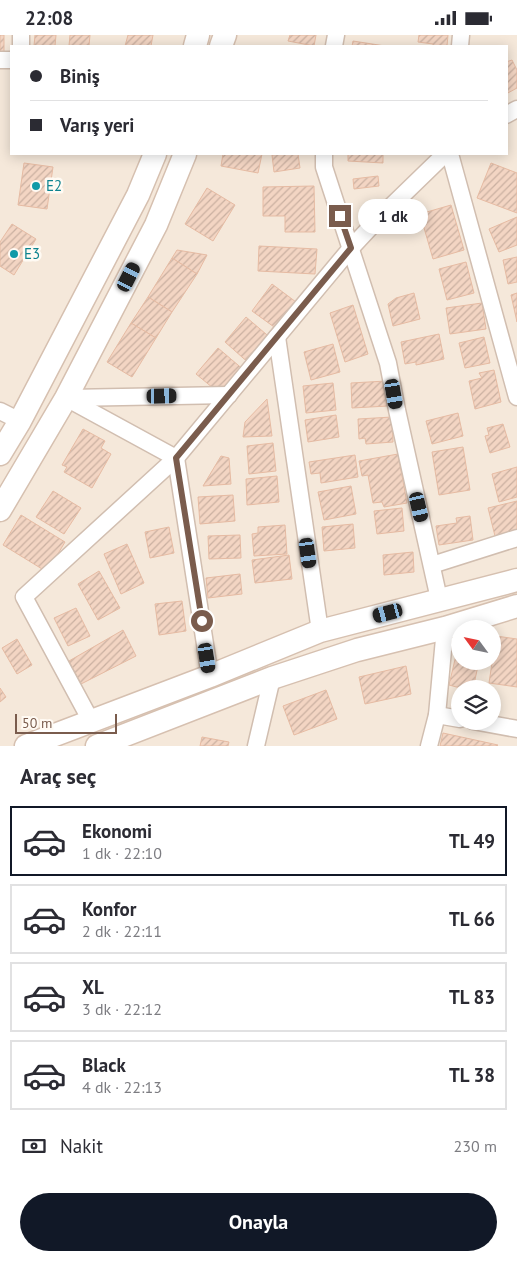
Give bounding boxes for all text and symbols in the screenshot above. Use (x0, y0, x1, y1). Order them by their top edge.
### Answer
text: 22:08 (25, 6, 73, 30)
text: Biniş (60, 64, 100, 88)
text: Varış yeri (60, 113, 134, 137)
place label: E2 (46, 176, 62, 195)
marker: E2 (30, 180, 42, 192)
callout: 1 dk (358, 199, 428, 233)
route end (329, 205, 351, 227)
text: 1 dk (378, 206, 408, 226)
place label: E3 (24, 244, 40, 263)
marker: E3 (8, 248, 20, 260)
car (115, 260, 142, 294)
car (384, 378, 403, 410)
car (146, 388, 177, 404)
car (408, 491, 429, 523)
car (298, 537, 317, 569)
car (371, 602, 404, 624)
route start (191, 610, 213, 632)
north arrow (451, 620, 501, 670)
map controls (451, 620, 501, 730)
car (197, 642, 216, 674)
button: layers (451, 680, 501, 730)
scale bar (15, 711, 118, 734)
text: 50 m (22, 714, 52, 732)
text: Araç seç (20, 762, 96, 790)
icon: car (22, 819, 67, 864)
text: Ekonomi (82, 819, 152, 843)
text: TL 49 (449, 829, 495, 853)
text: 1 dk · 22:10 (82, 843, 162, 863)
icon: car (22, 897, 67, 942)
text: Konfor (82, 897, 136, 921)
text: TL 66 (449, 907, 495, 931)
text: 2 dk · 22:11 (82, 921, 162, 941)
icon: car (22, 975, 67, 1020)
text: XL (82, 975, 104, 999)
text: TL 83 (449, 985, 495, 1009)
text: 3 dk · 22:12 (82, 999, 162, 1019)
icon: car (22, 1053, 67, 1098)
text: Black (82, 1053, 126, 1077)
text: TL 38 (449, 1063, 495, 1087)
text: 4 dk · 22:13 (82, 1077, 162, 1097)
icon: cash (20, 1132, 48, 1160)
text: Nakit (60, 1134, 103, 1158)
text: 230 m (454, 1136, 497, 1156)
button: Onayla (20, 1193, 497, 1251)

